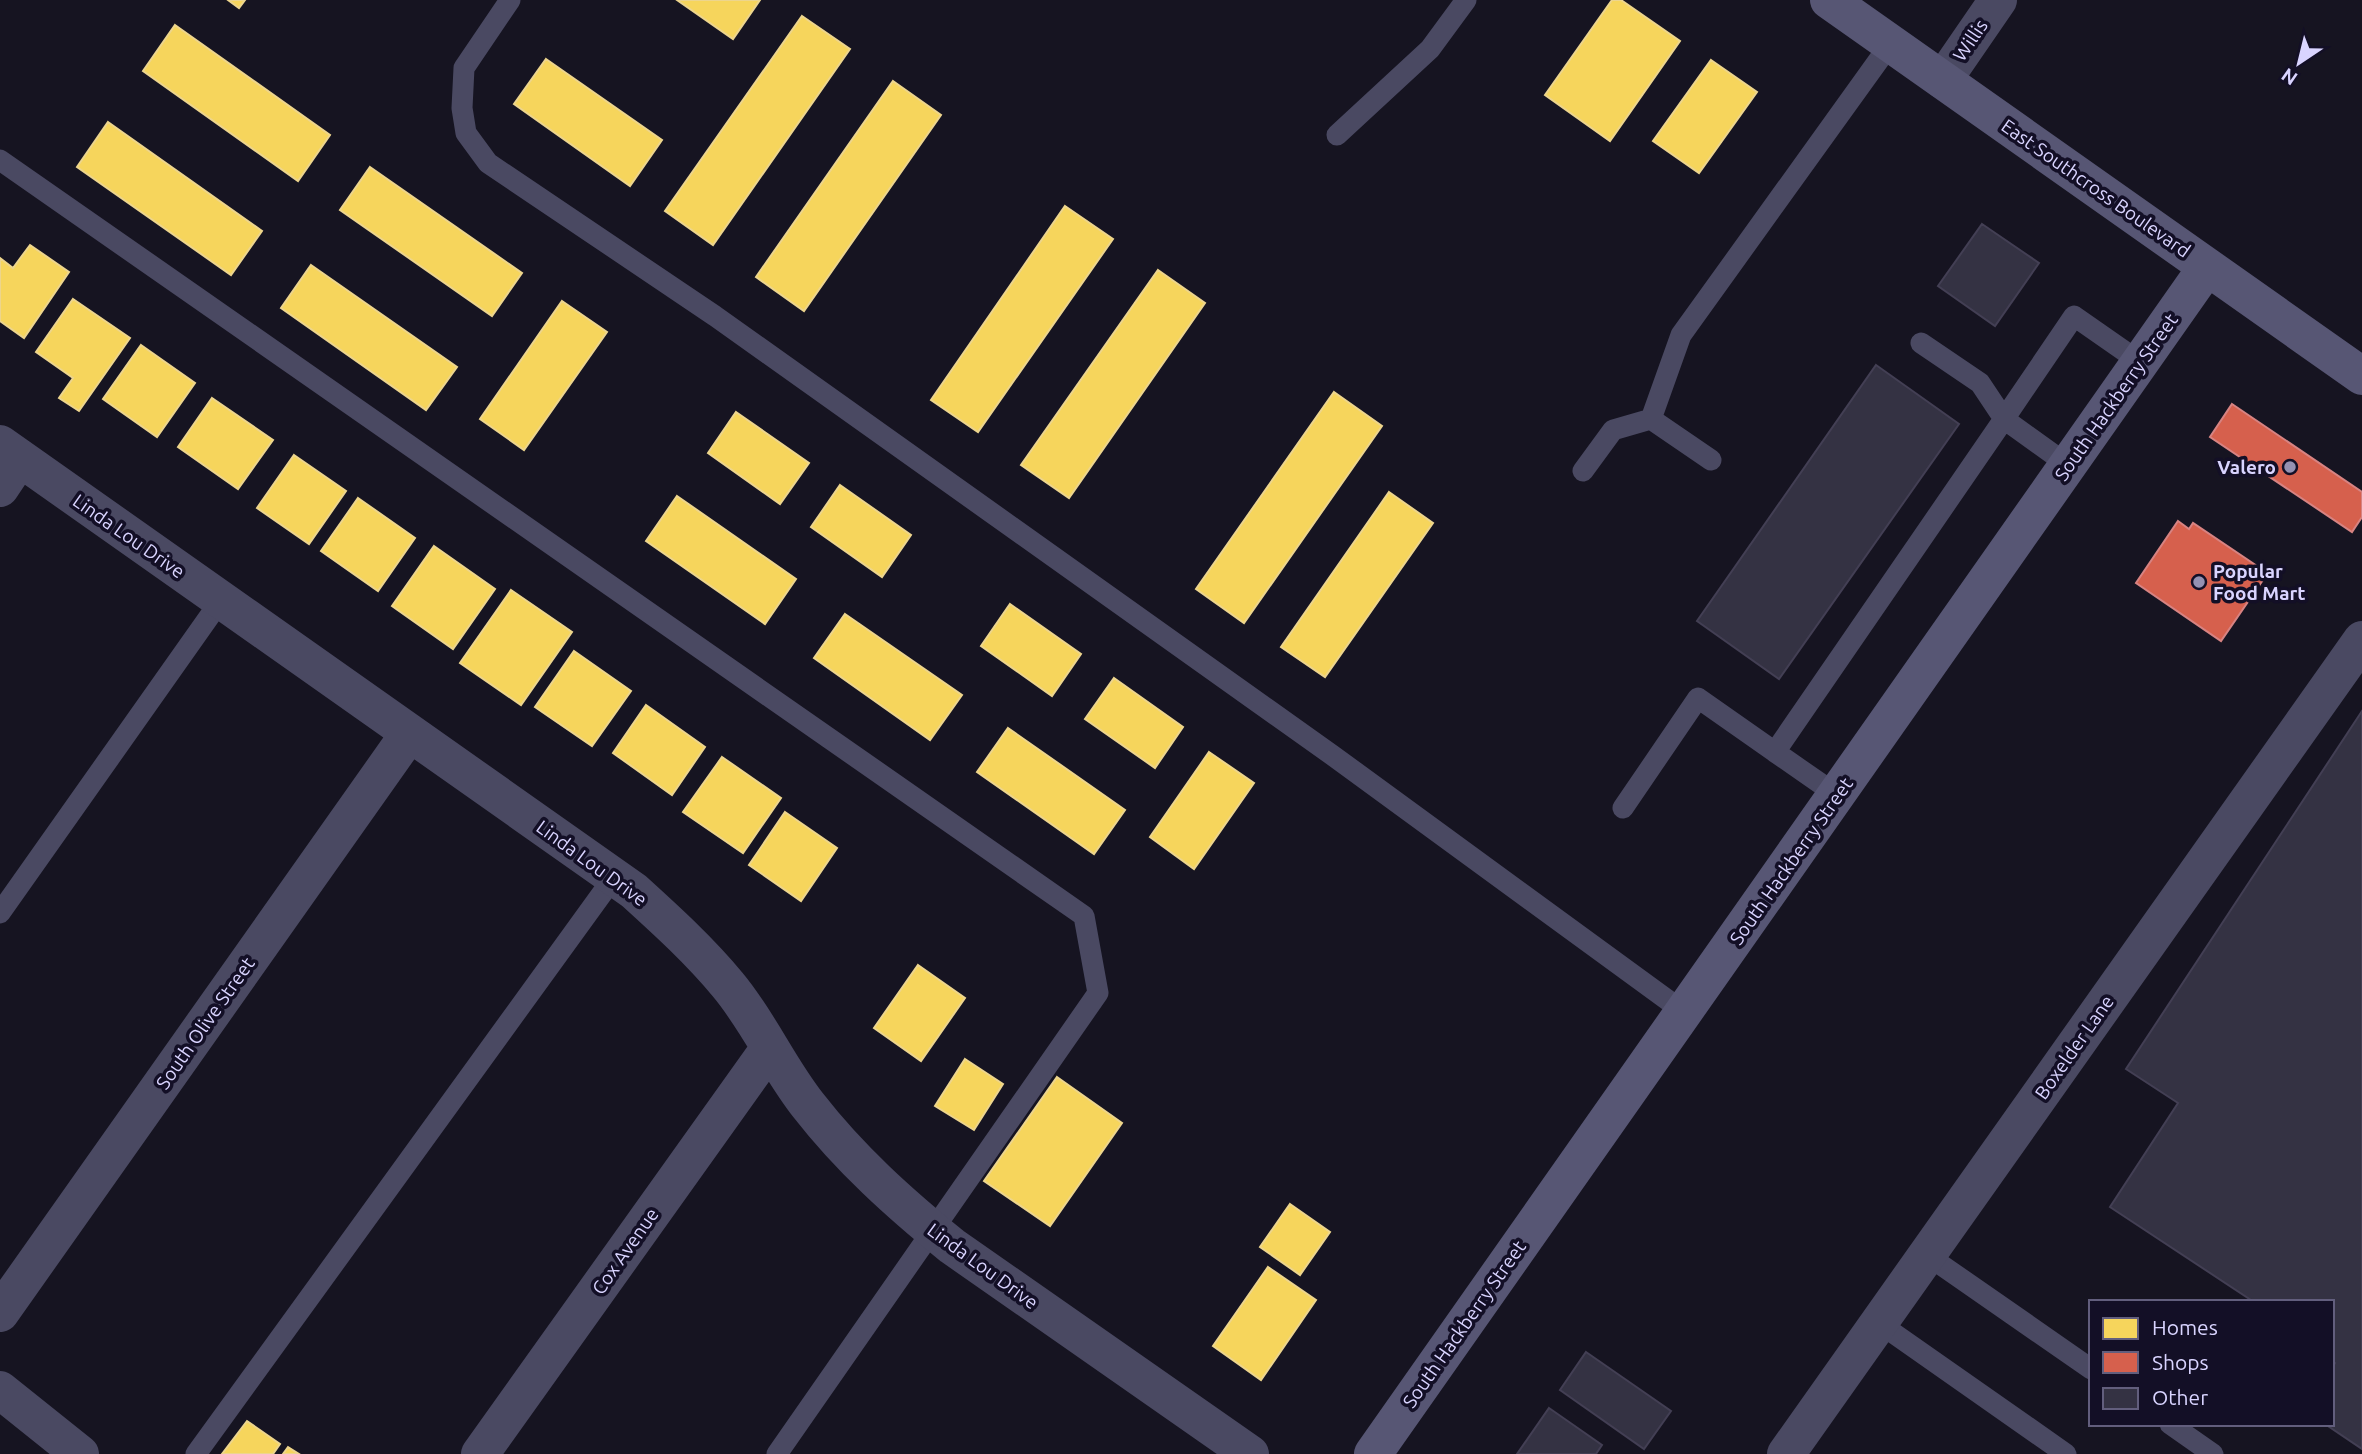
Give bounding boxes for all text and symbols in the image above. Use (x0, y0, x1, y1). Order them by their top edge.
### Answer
street label: Willis (1948, 15, 1992, 65)
north arrow (2264, 28, 2334, 98)
text: N (2277, 64, 2301, 90)
street label: East Southcross Boulevard (1997, 114, 2195, 262)
street label: South Hackberry Street (2050, 309, 2182, 485)
place label: Valero (2217, 456, 2276, 478)
marker: Valero (2282, 459, 2298, 475)
street label: Linda Lou Drive (69, 489, 189, 583)
place label: Popular Food Mart (2213, 560, 2306, 604)
marker: Popular Food Mart (2191, 574, 2207, 590)
street label: South Hackberry Street (1725, 773, 1857, 949)
street label: Linda Lou Drive (532, 816, 652, 910)
street label: South Olive Street (151, 952, 259, 1093)
street label: Boxelder Lane (2030, 991, 2118, 1103)
street label: Cox Avenue (587, 1204, 663, 1298)
street label: Linda Lou Drive (923, 1219, 1043, 1313)
street label: South Hackberry Street (1398, 1236, 1530, 1412)
legend (2089, 1300, 2334, 1426)
text: Homes (2152, 1315, 2218, 1339)
text: Shops (2152, 1350, 2209, 1374)
text: Other (2152, 1385, 2208, 1409)

